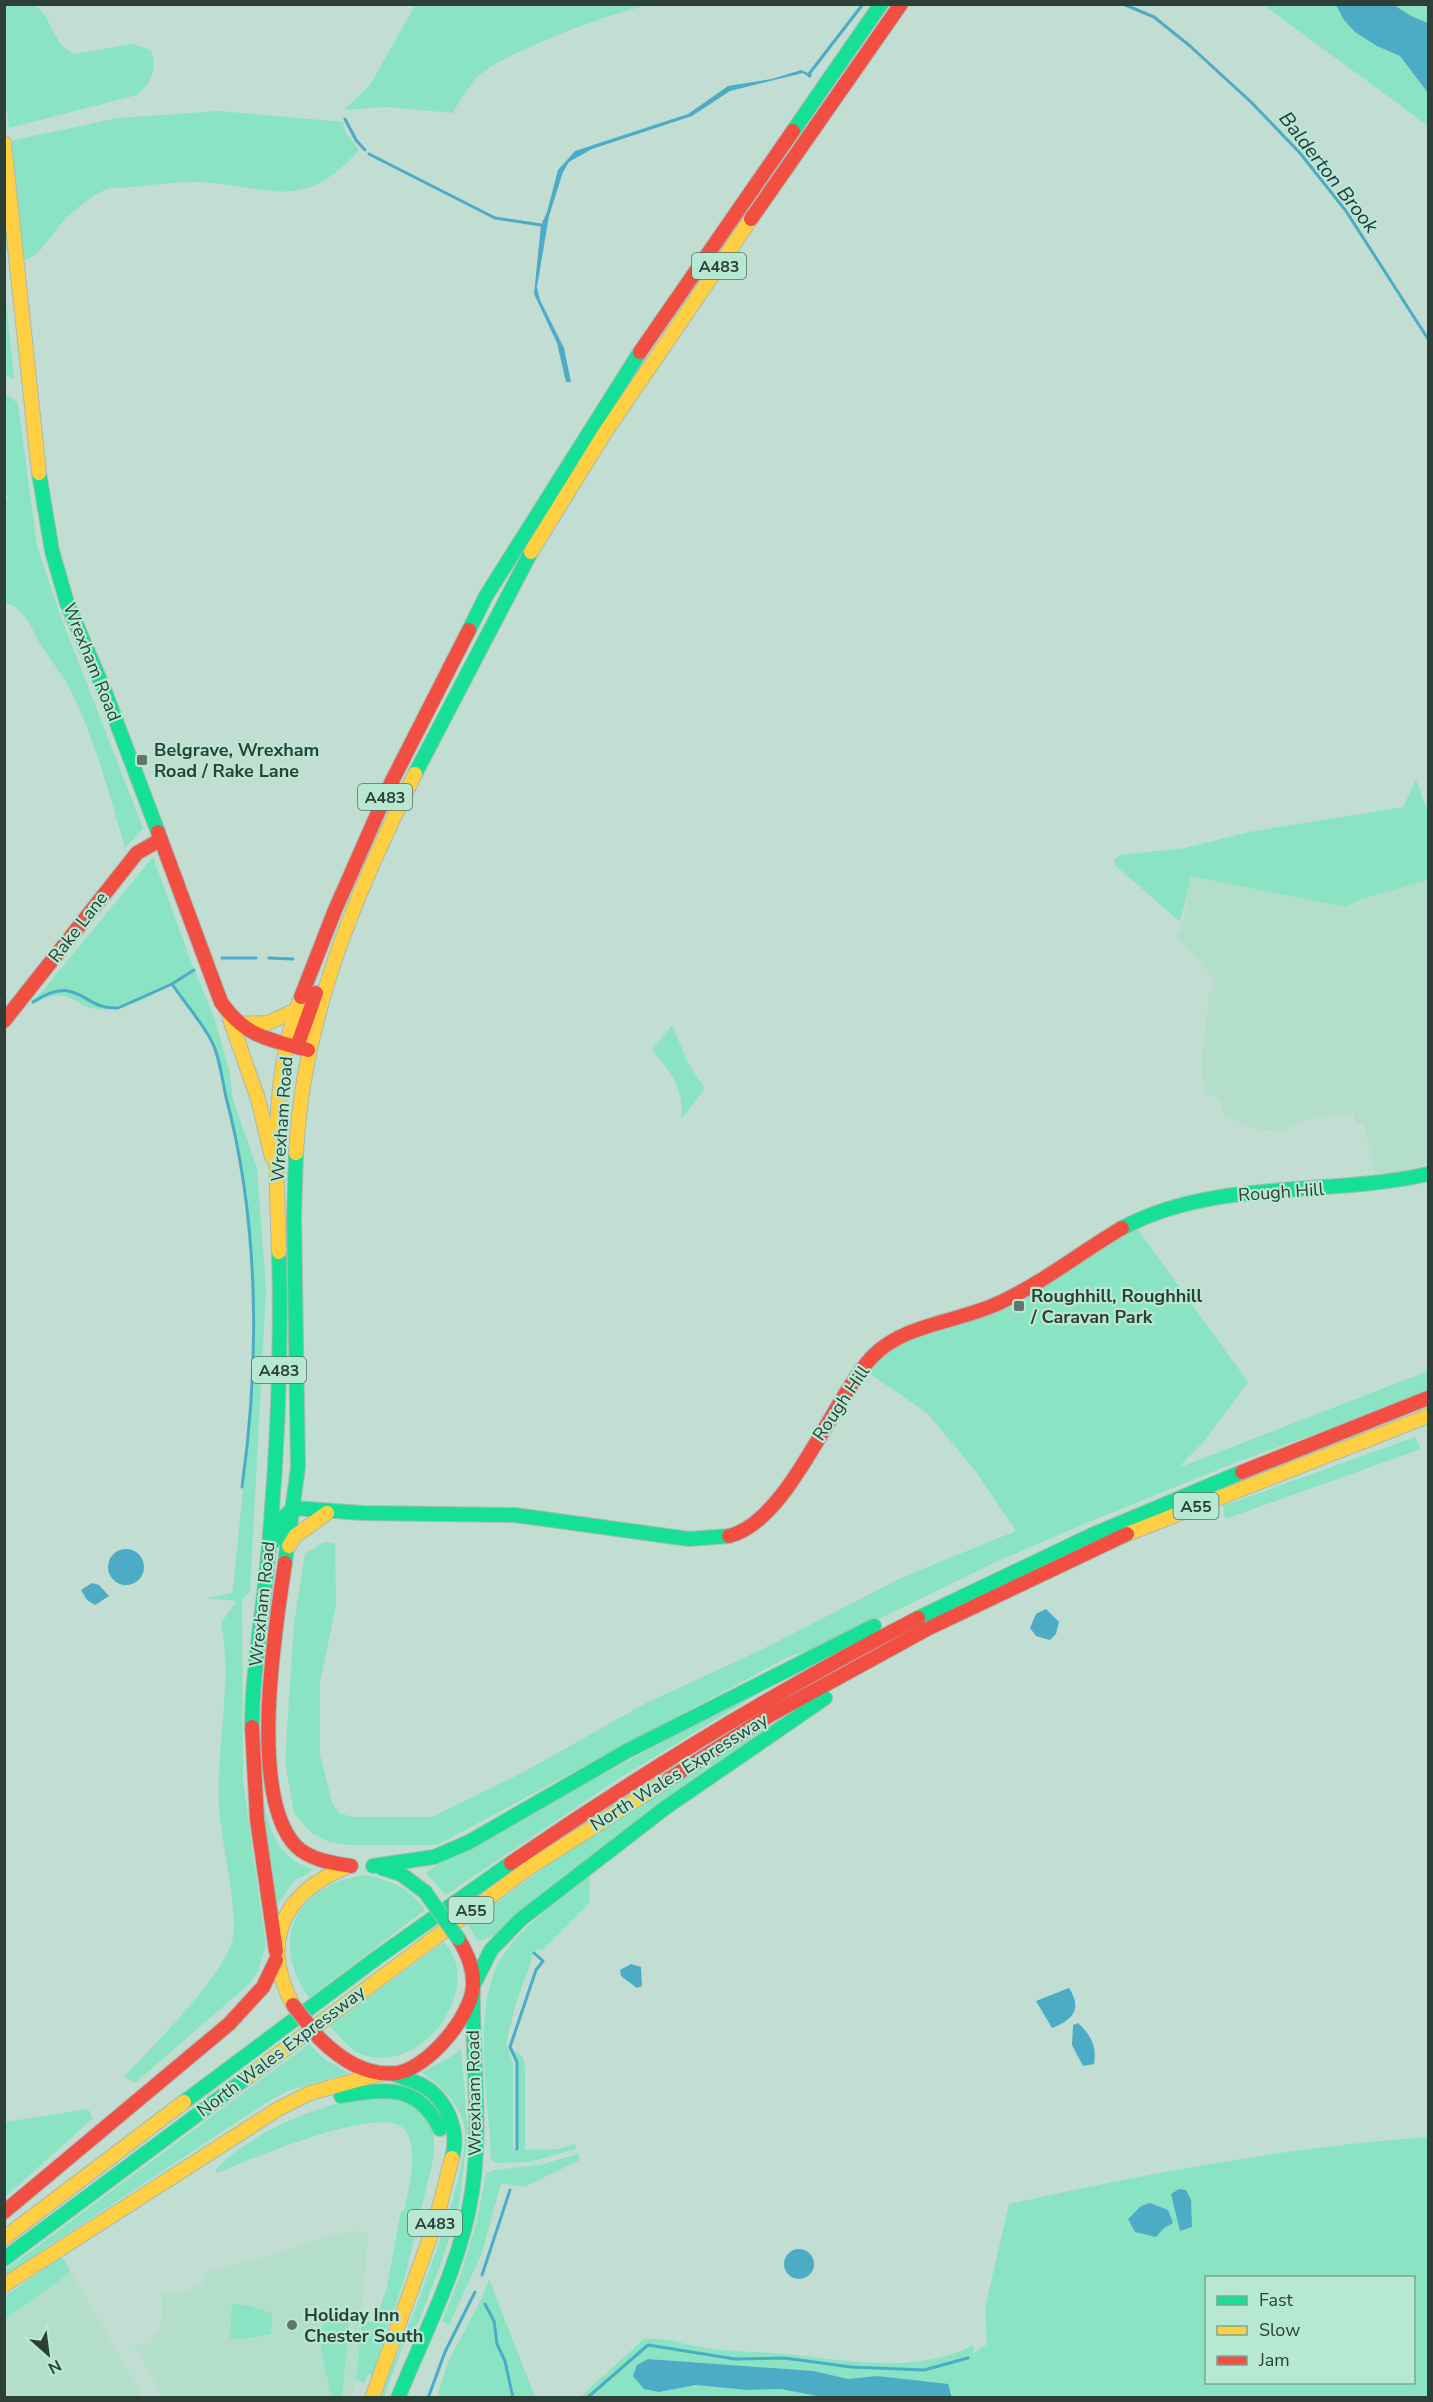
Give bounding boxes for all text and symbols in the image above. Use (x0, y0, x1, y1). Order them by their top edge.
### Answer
water label: Balderton Brook (1273, 106, 1385, 239)
road number: A483 (692, 253, 746, 279)
street label: Wrexham Road (57, 599, 127, 725)
place label: Belgrave, Wrexham Road / Rake Lane (154, 738, 319, 783)
marker: Belgrave, Wrexham Road / Rake Lane (135, 753, 149, 767)
road number: A483 (358, 784, 412, 810)
street label: Rake Lane (43, 887, 113, 967)
street label: Wrexham Road (266, 1055, 298, 1183)
street label: Rough Hill (1237, 1177, 1325, 1207)
place label: Roughhill, Roughhill / Caravan Park (1030, 1284, 1203, 1329)
marker: Roughhill, Roughhill / Caravan Park (1012, 1299, 1026, 1313)
road number: A483 (252, 1357, 306, 1383)
street label: Rough Hill (807, 1360, 875, 1445)
road number: A55 (1174, 1493, 1218, 1519)
street label: Wrexham Road (243, 1540, 281, 1668)
street label: North Wales Expressway (586, 1707, 773, 1836)
road number: A55 (448, 1897, 494, 1923)
street label: North Wales Expressway (192, 1979, 371, 2122)
street label: Wrexham Road (461, 2030, 487, 2156)
road number: A483 (408, 2210, 462, 2236)
legend (1205, 2276, 1415, 2384)
text: Fast (1259, 2288, 1294, 2312)
place label: Holiday Inn Chester South (304, 2303, 423, 2348)
marker: Holiday Inn Chester South (285, 2318, 299, 2332)
text: Slow (1259, 2318, 1300, 2342)
north arrow (18, 2324, 78, 2384)
text: Jam (1258, 2348, 1290, 2372)
text: N (44, 2354, 65, 2379)

